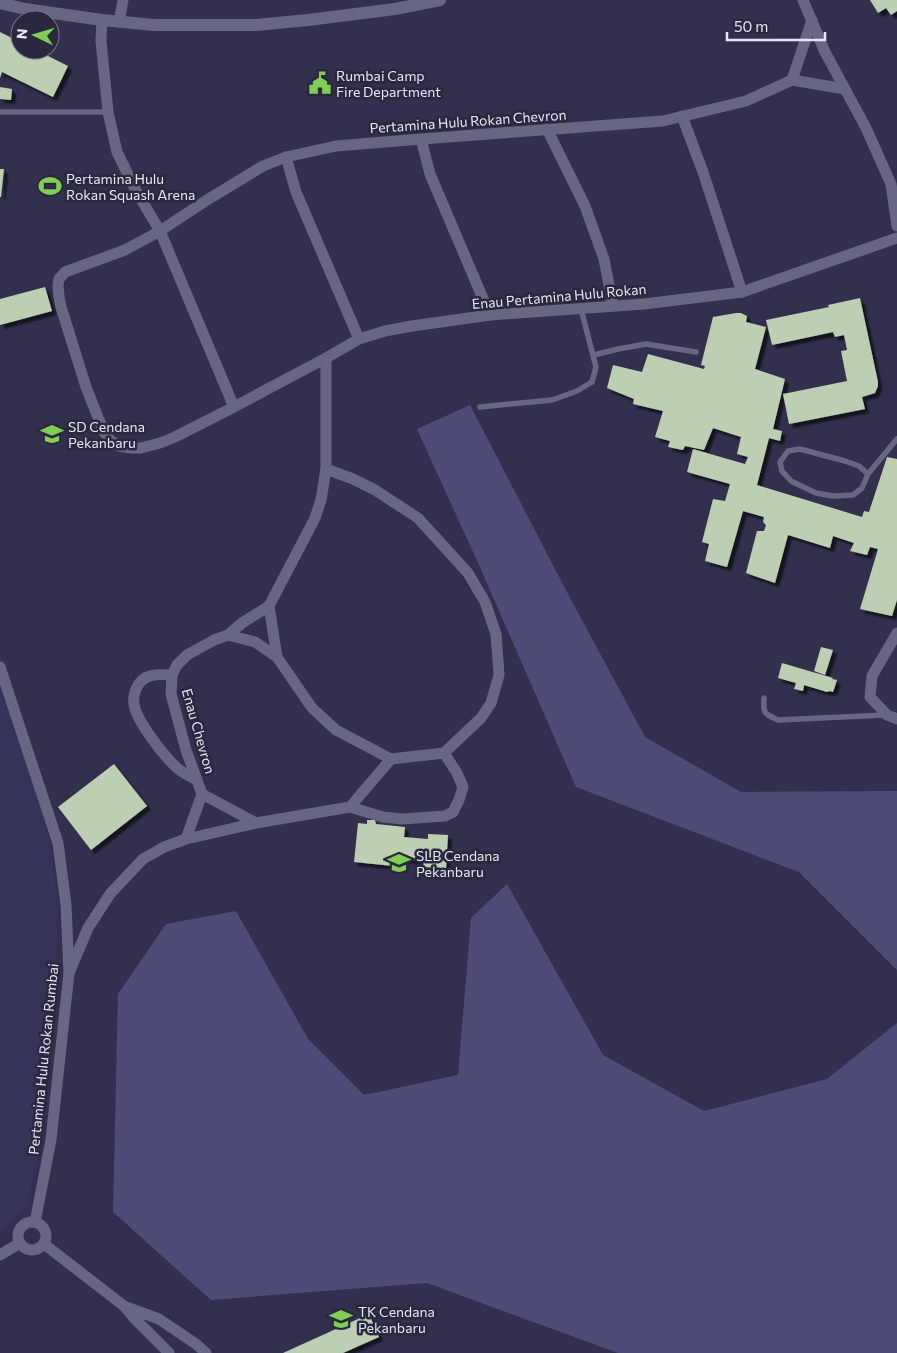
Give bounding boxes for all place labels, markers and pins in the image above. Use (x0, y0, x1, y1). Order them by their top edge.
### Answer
place label: Rumbai Camp Fire Department (336, 67, 441, 100)
public building icon: Rumbai Camp Fire Department (307, 70, 333, 96)
place label: Pertamina Hulu Rokan Squash Arena (66, 170, 195, 203)
sports icon: Pertamina Hulu Rokan Squash Arena (37, 173, 63, 199)
place label: SD Cendana Pekanbaru (68, 418, 145, 451)
school or university icon: SD Cendana Pekanbaru (39, 421, 65, 447)
place label: SLB Cendana Pekanbaru (416, 847, 500, 880)
school or university icon: SLB Cendana Pekanbaru (386, 850, 412, 876)
place label: TK Cendana Pekanbaru (358, 1303, 435, 1336)
school or university icon: TK Cendana Pekanbaru (328, 1306, 354, 1332)

